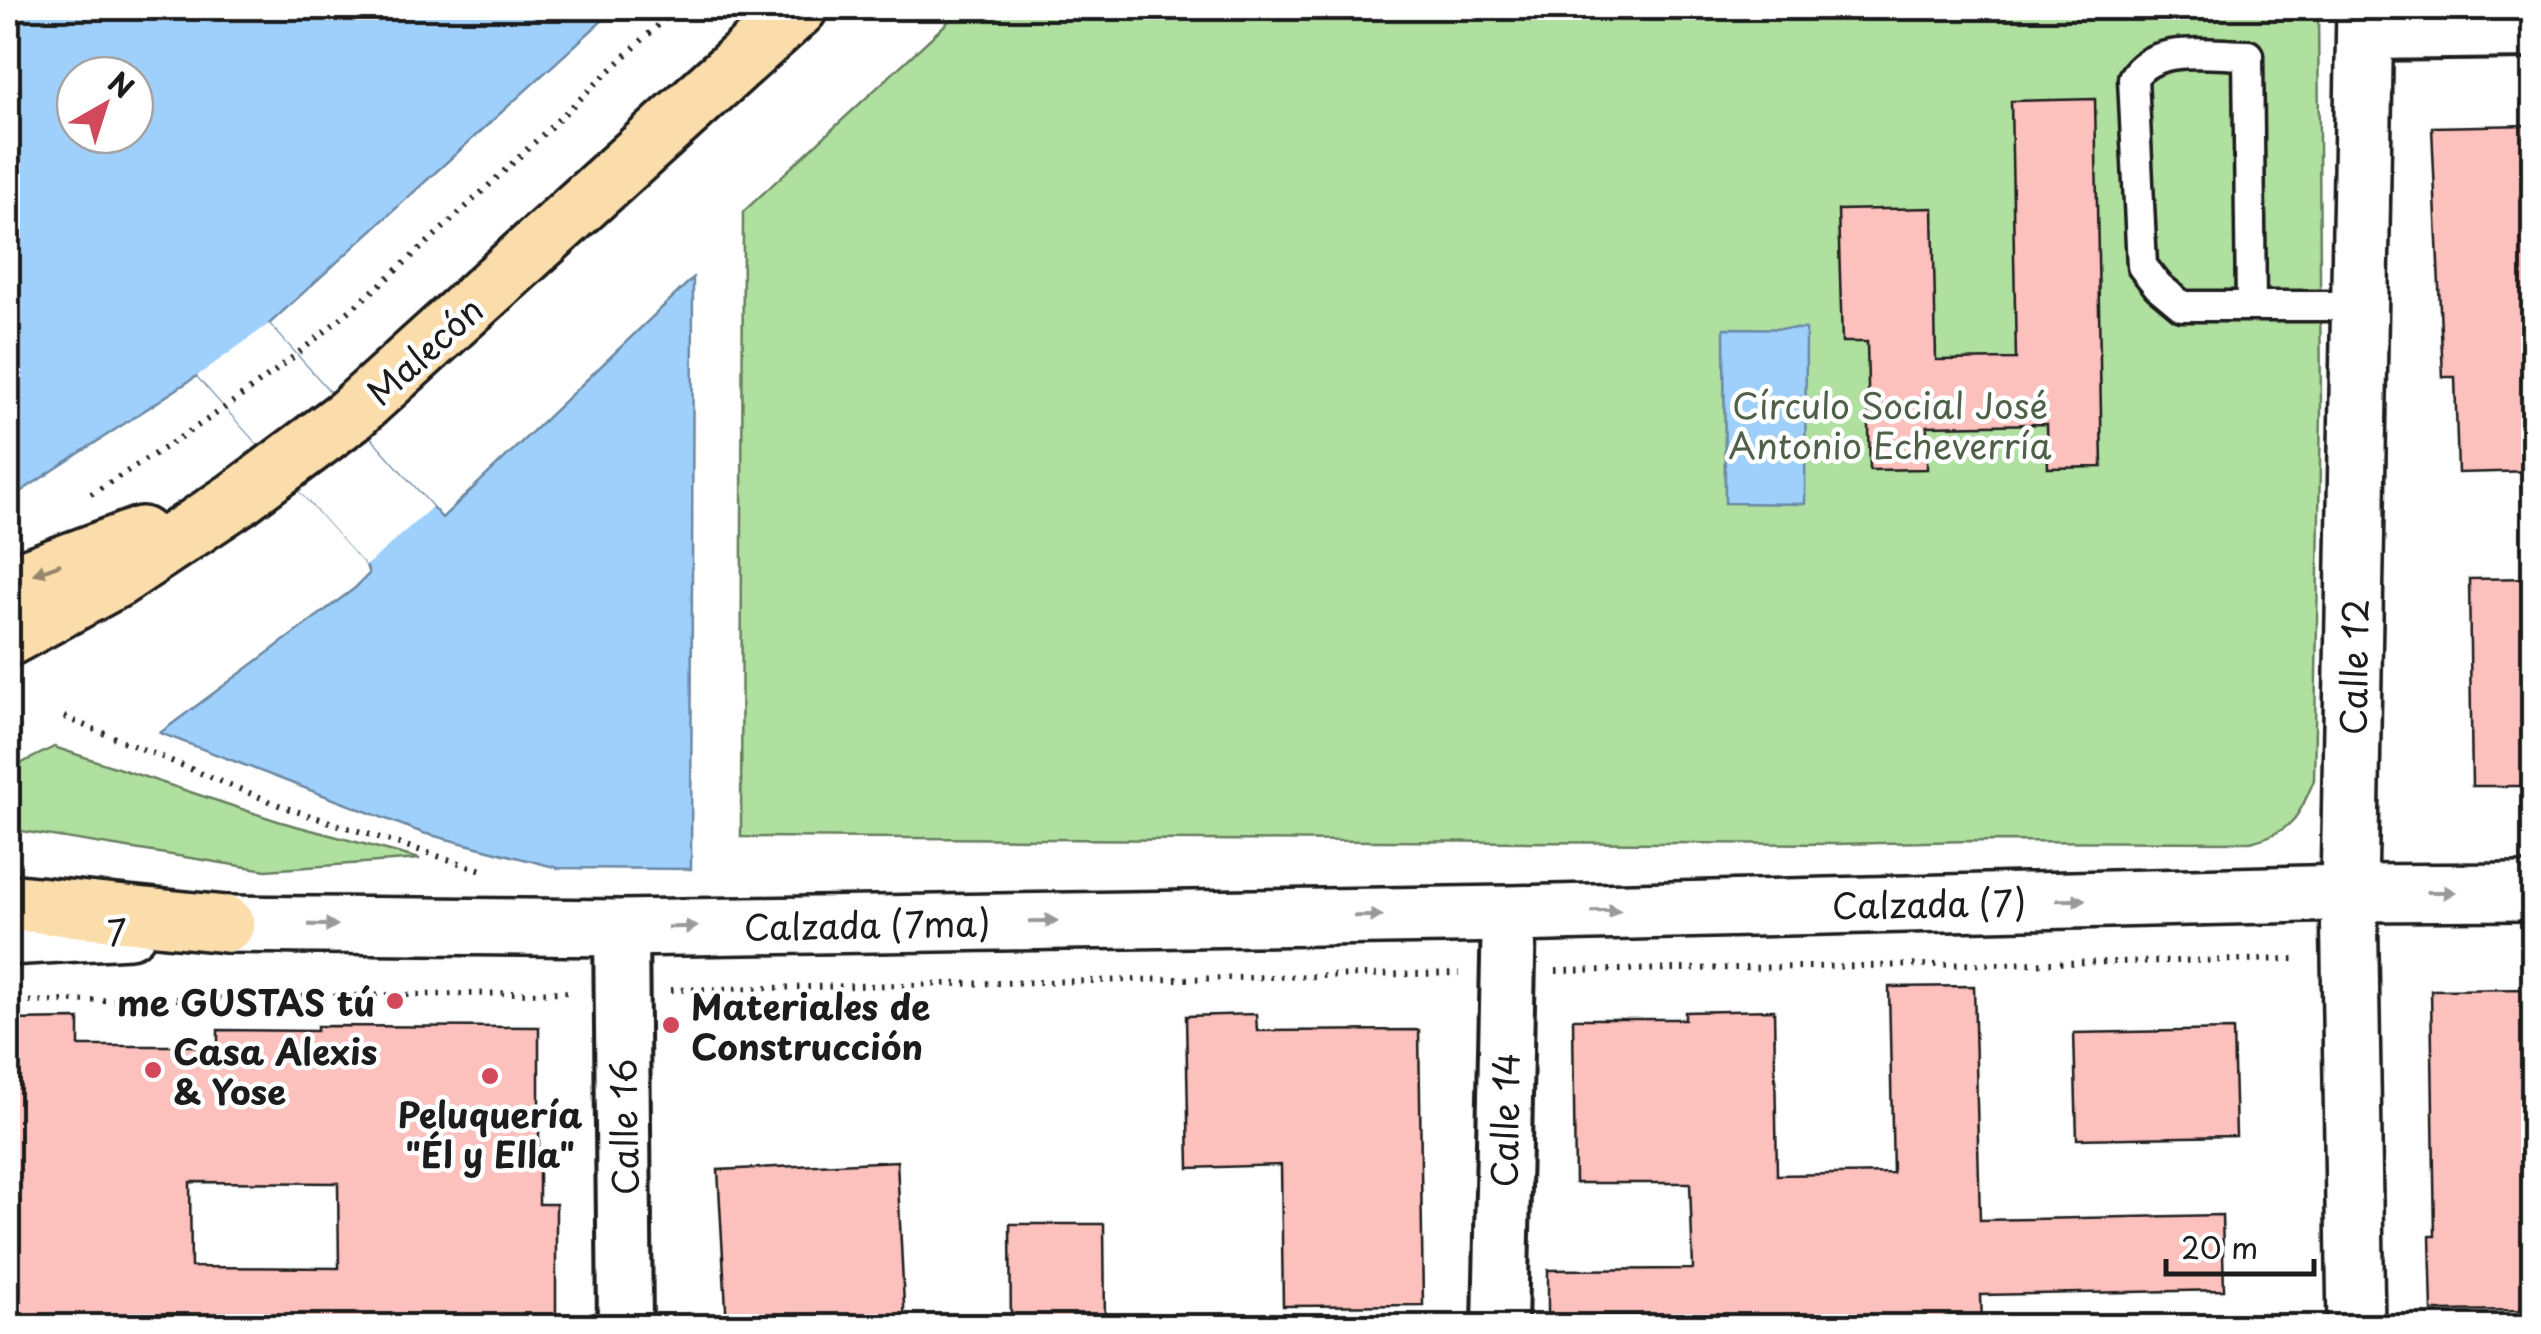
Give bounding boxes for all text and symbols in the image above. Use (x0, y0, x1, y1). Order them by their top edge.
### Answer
north arrow (55, 55, 155, 155)
text: N (100, 61, 144, 108)
street label: Malecón (354, 283, 494, 417)
park label: Círculo Social José Antonio Echeverría (1728, 378, 2052, 471)
one-way arrow (32, 562, 62, 577)
street label: Calle 12 (2325, 598, 2381, 736)
street label: Calzada (7) (1831, 875, 2027, 931)
one-way arrow (2426, 884, 2458, 900)
one-way arrow (2056, 891, 2088, 907)
street label: Calzada (7ma) (743, 895, 991, 953)
one-way arrow (1591, 903, 1623, 919)
street label: 7 (106, 904, 128, 958)
one-way arrow (1353, 908, 1385, 924)
one-way arrow (1028, 913, 1060, 929)
one-way arrow (308, 918, 340, 934)
one-way arrow (668, 919, 700, 935)
place label: me GUSTAS tú (117, 975, 375, 1028)
place label: Materiales de Construcción (691, 979, 930, 1072)
marker: me GUSTAS tú (384, 990, 406, 1012)
marker: Materiales de Construcción (660, 1014, 682, 1036)
place label: Casa Alexis & Yose (173, 1024, 377, 1117)
street label: Calle 14 (1476, 1052, 1532, 1188)
street label: Calle 16 (595, 1058, 651, 1196)
marker: Casa Alexis & Yose (142, 1059, 164, 1081)
marker: Peluquería "Él y Ella" (479, 1065, 501, 1087)
place label: Peluquería "Él y Ella" (397, 1087, 583, 1180)
scale bar (2166, 1214, 2314, 1276)
text: 20 m (2181, 1224, 2258, 1269)

